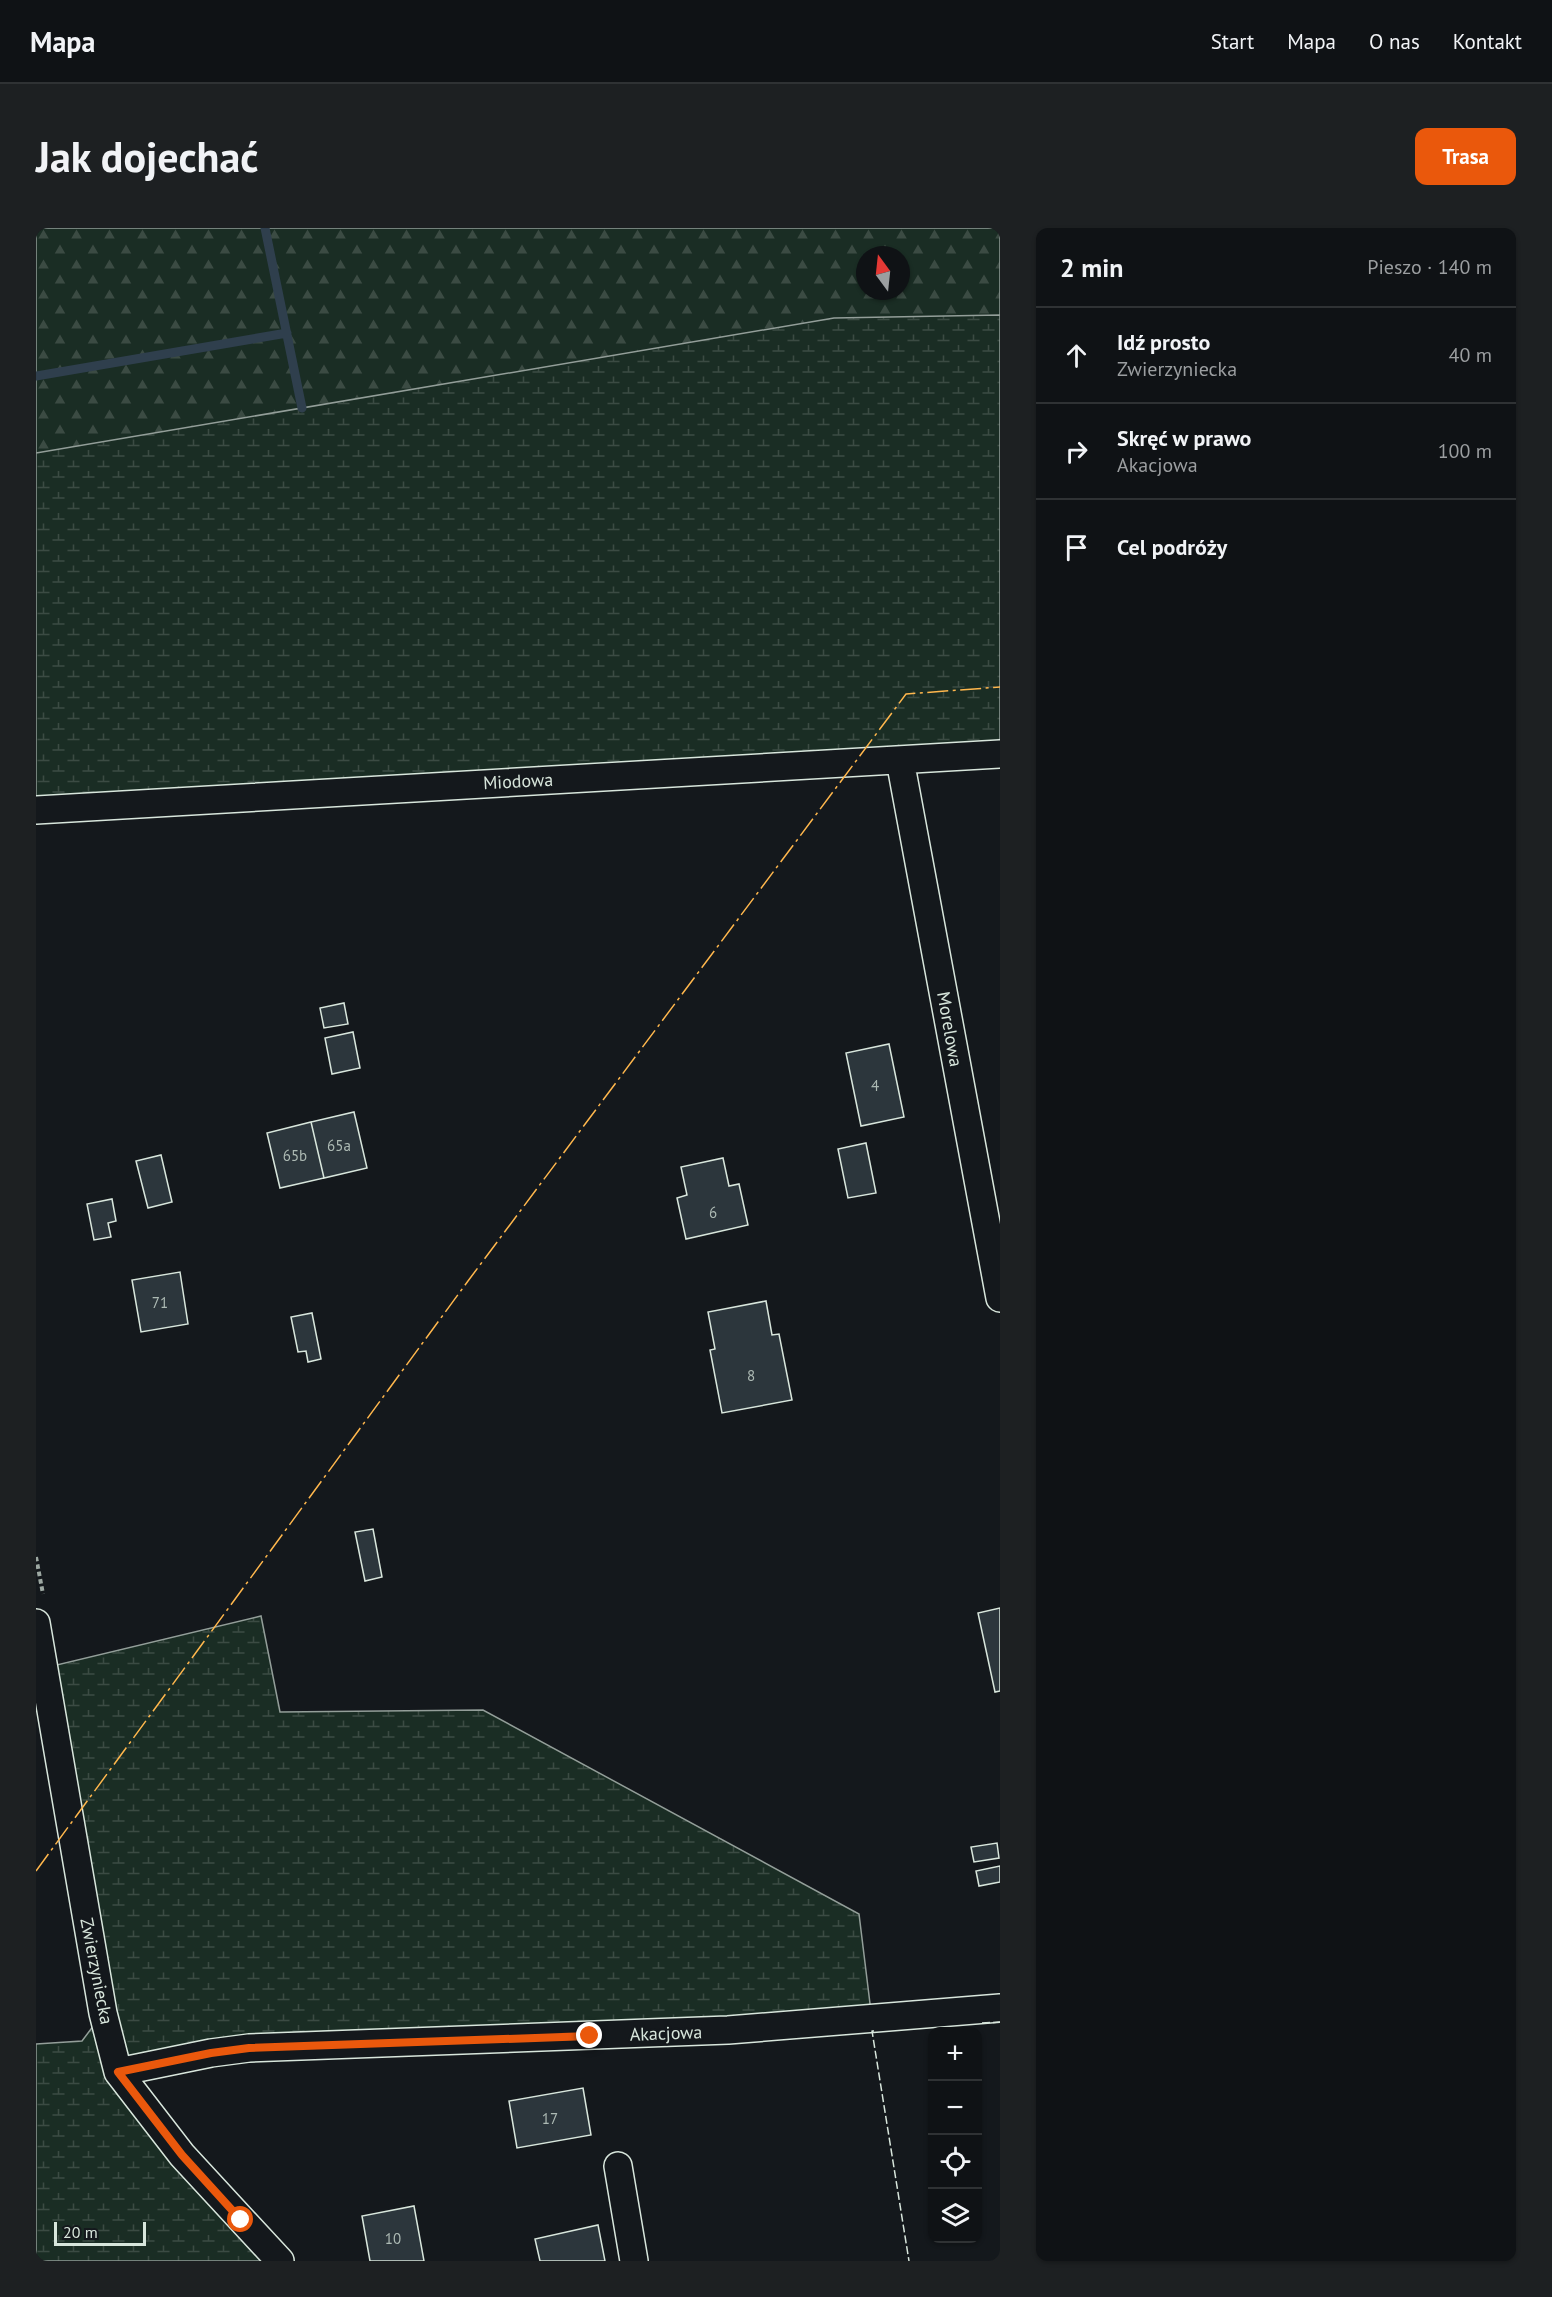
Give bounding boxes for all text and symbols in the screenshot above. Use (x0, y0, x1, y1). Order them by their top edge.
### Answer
text: Mapa (30, 23, 95, 60)
text: Start (1211, 28, 1254, 55)
text: Mapa (1287, 28, 1336, 55)
text: O nas (1369, 28, 1420, 55)
text: Kontakt (1453, 28, 1522, 55)
button: Trasa (1415, 128, 1516, 185)
text: Jak dojechać (36, 129, 259, 184)
north arrow (856, 246, 910, 300)
text: 2 min (1060, 251, 1123, 284)
text: Pieszo · 140 m (1367, 254, 1492, 280)
text: Idź prosto (1117, 328, 1210, 356)
icon: ahead (1060, 339, 1093, 372)
text: 40 m (1449, 342, 1492, 368)
text: Zwierzyniecka (1117, 356, 1237, 382)
text: Skręć w prawo (1117, 424, 1251, 452)
icon: right (1060, 435, 1093, 468)
text: 100 m (1438, 438, 1492, 464)
text: Akacjowa (1117, 452, 1198, 478)
icon: arrive (1060, 531, 1093, 564)
text: Cel podróży (1117, 533, 1227, 561)
street label: Miodowa (482, 768, 554, 794)
street label: Morelowa (932, 990, 968, 1068)
house number: 4 (871, 1076, 879, 1095)
house number: 65a (327, 1136, 351, 1155)
house number: 65b (283, 1146, 307, 1165)
house number: 6 (709, 1203, 717, 1222)
house number: 71 (152, 1293, 168, 1312)
house number: 8 (747, 1366, 755, 1385)
street label: Zwierzyniecka (75, 1916, 119, 2026)
street label: Akacjowa (629, 2020, 703, 2046)
route end (576, 2022, 602, 2048)
map controls (928, 2027, 982, 2243)
button: + (928, 2027, 982, 2081)
button: − (928, 2081, 982, 2135)
house number: 17 (542, 2109, 558, 2128)
button: locate (928, 2135, 982, 2189)
button: layers (928, 2189, 982, 2243)
route start (227, 2206, 253, 2232)
scale bar (54, 2219, 146, 2246)
text: 20 m (63, 2222, 98, 2242)
house number: 10 (385, 2229, 401, 2248)

